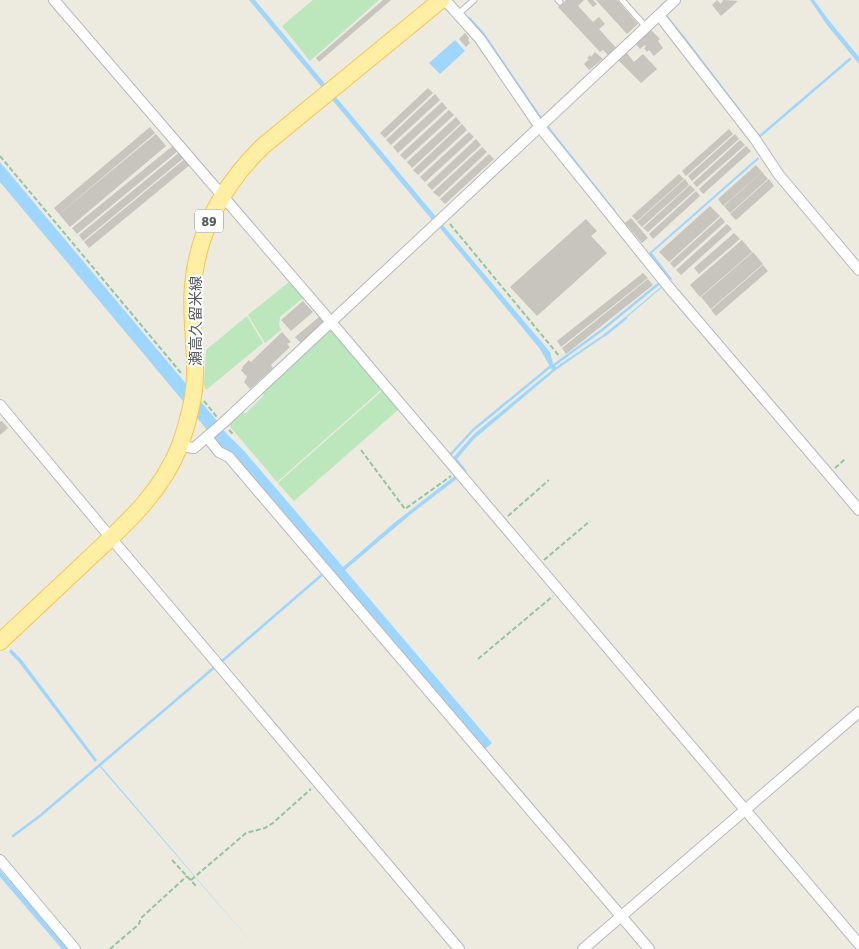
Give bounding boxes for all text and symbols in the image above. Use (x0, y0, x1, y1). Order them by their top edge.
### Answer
road number: 89 (195, 210, 223, 232)
street label: 瀬高久留米線 (187, 276, 205, 366)

